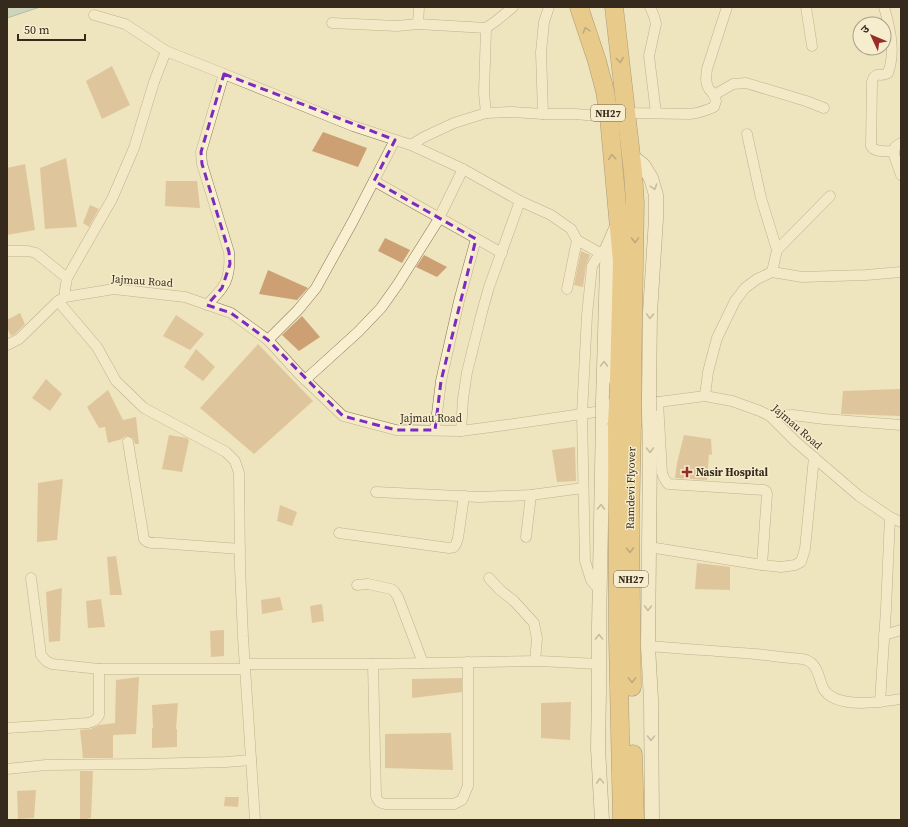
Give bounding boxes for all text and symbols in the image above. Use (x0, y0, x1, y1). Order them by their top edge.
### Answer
scale bar (18, 16, 85, 42)
north arrow (852, 16, 892, 56)
text: उ (858, 21, 873, 37)
text: 50 m (24, 22, 50, 38)
one-way arrow (583, 27, 591, 34)
one-way arrow (616, 57, 625, 63)
road number: NH27 (591, 105, 625, 121)
one-way arrow (608, 154, 617, 160)
one-way arrow (649, 183, 658, 190)
one-way arrow (631, 237, 639, 243)
street label: Jajmau Road (110, 271, 174, 291)
one-way arrow (645, 313, 654, 319)
one-way arrow (600, 361, 609, 367)
street label: Jajmau Road (768, 400, 826, 453)
street label: Jajmau Road (399, 411, 463, 426)
street label: Ramdevi Flyover (623, 446, 639, 529)
one-way arrow (646, 447, 654, 453)
place label: Nasir Hospital (696, 465, 769, 480)
marker: Nasir Hospital (681, 466, 693, 478)
one-way arrow (597, 504, 605, 510)
one-way arrow (626, 547, 634, 553)
road number: NH27 (614, 571, 648, 587)
one-way arrow (644, 605, 652, 611)
one-way arrow (595, 634, 603, 640)
one-way arrow (628, 677, 636, 683)
one-way arrow (647, 735, 655, 741)
one-way arrow (595, 778, 604, 784)

